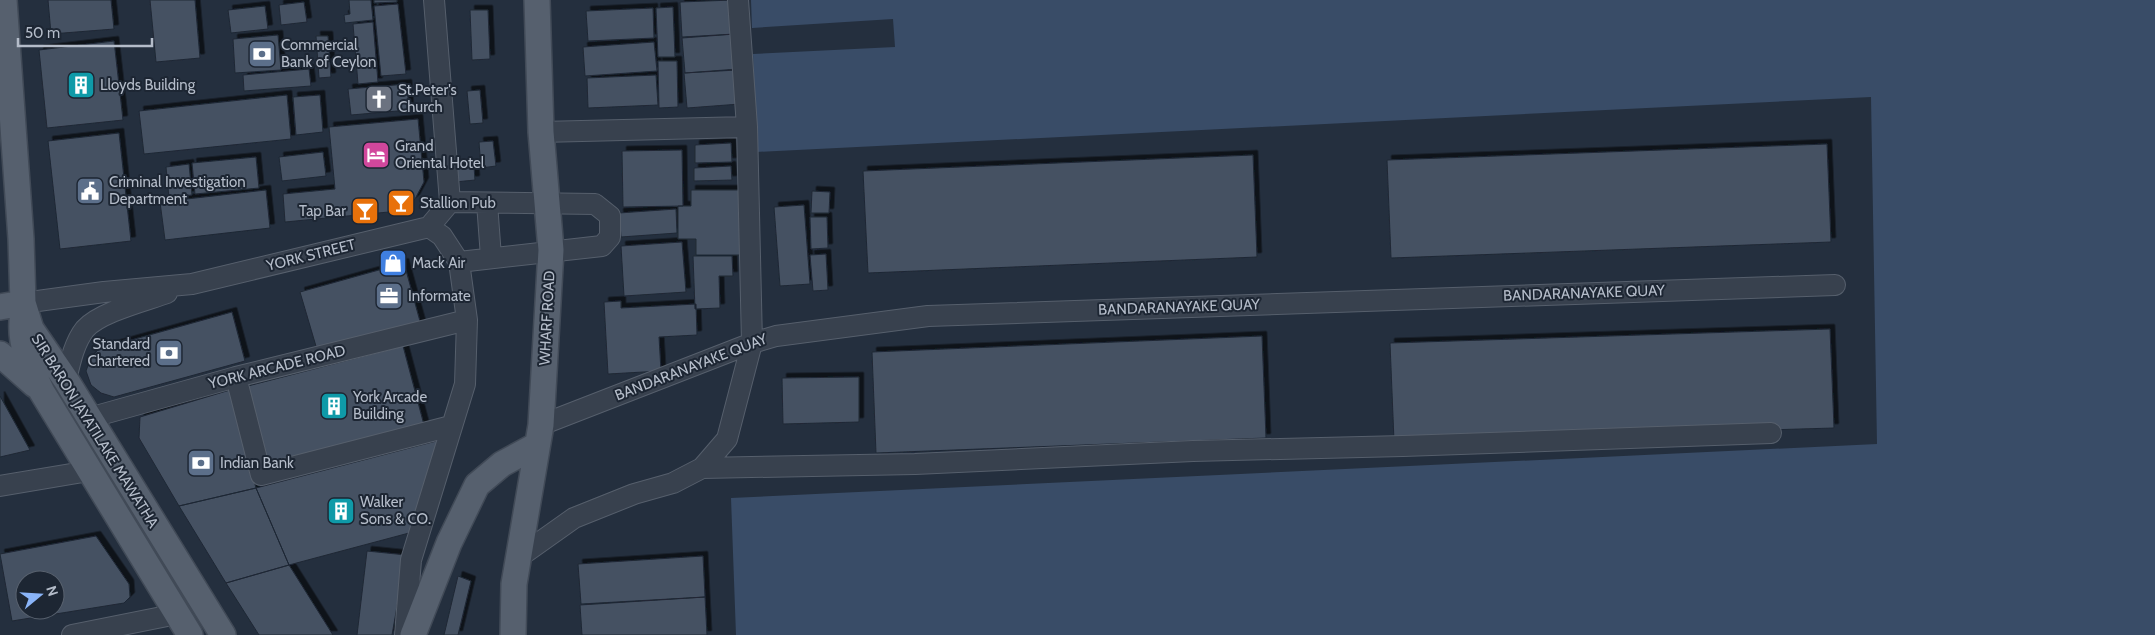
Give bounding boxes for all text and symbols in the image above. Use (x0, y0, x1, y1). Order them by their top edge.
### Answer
scale bar (18, 15, 151, 47)
text: 50 m (25, 24, 60, 42)
place label: Commercial Bank of Ceylon (281, 36, 376, 71)
bank icon: Commercial Bank of Ceylon (247, 39, 277, 69)
building icon: Lloyds Building (66, 70, 96, 100)
place label: Lloyds Building (100, 76, 196, 94)
place label: St.Peter's Church (398, 81, 457, 116)
church icon: St.Peter's Church (364, 84, 394, 114)
place label: Grand Oriental Hotel (395, 137, 485, 172)
hotel icon: Grand Oriental Hotel (361, 140, 391, 170)
place label: Criminal Investigation Department (109, 173, 246, 208)
public building icon: Criminal Investigation Department (75, 176, 105, 206)
bar icon: Stallion Pub (386, 188, 416, 218)
place label: Stallion Pub (420, 194, 496, 212)
bar icon: Tap Bar (350, 196, 380, 226)
place label: Tap Bar (299, 202, 346, 220)
street label: YORK STREET (264, 235, 357, 275)
shop icon: Mack Air (378, 248, 408, 278)
place label: Mack Air (412, 254, 466, 272)
street label: WHARF ROAD (536, 270, 558, 366)
office icon: Informate (374, 281, 404, 311)
street label: BANDARANAYAKE QUAY (1503, 281, 1666, 305)
place label: Informate (408, 287, 471, 305)
street label: BANDARANAYAKE QUAY (1098, 295, 1261, 319)
street label: BANDARANAYAKE QUAY (612, 329, 770, 404)
street label: SIR BARON JAYATILAKE MAWATHA (28, 331, 163, 532)
place label: Standard Chartered (87, 335, 150, 370)
bank icon: Standard Chartered (154, 338, 184, 368)
street label: YORK ARCADE ROAD (206, 341, 347, 393)
place label: York Arcade Building (352, 388, 427, 423)
building icon: York Arcade Building (319, 391, 349, 421)
bank icon: Indian Bank (186, 448, 216, 478)
place label: Indian Bank (220, 454, 294, 472)
place label: Walker Sons & CO. (360, 493, 431, 528)
building icon: Walker Sons & CO. (326, 496, 356, 526)
north arrow (15, 570, 65, 620)
text: N (42, 583, 62, 598)

